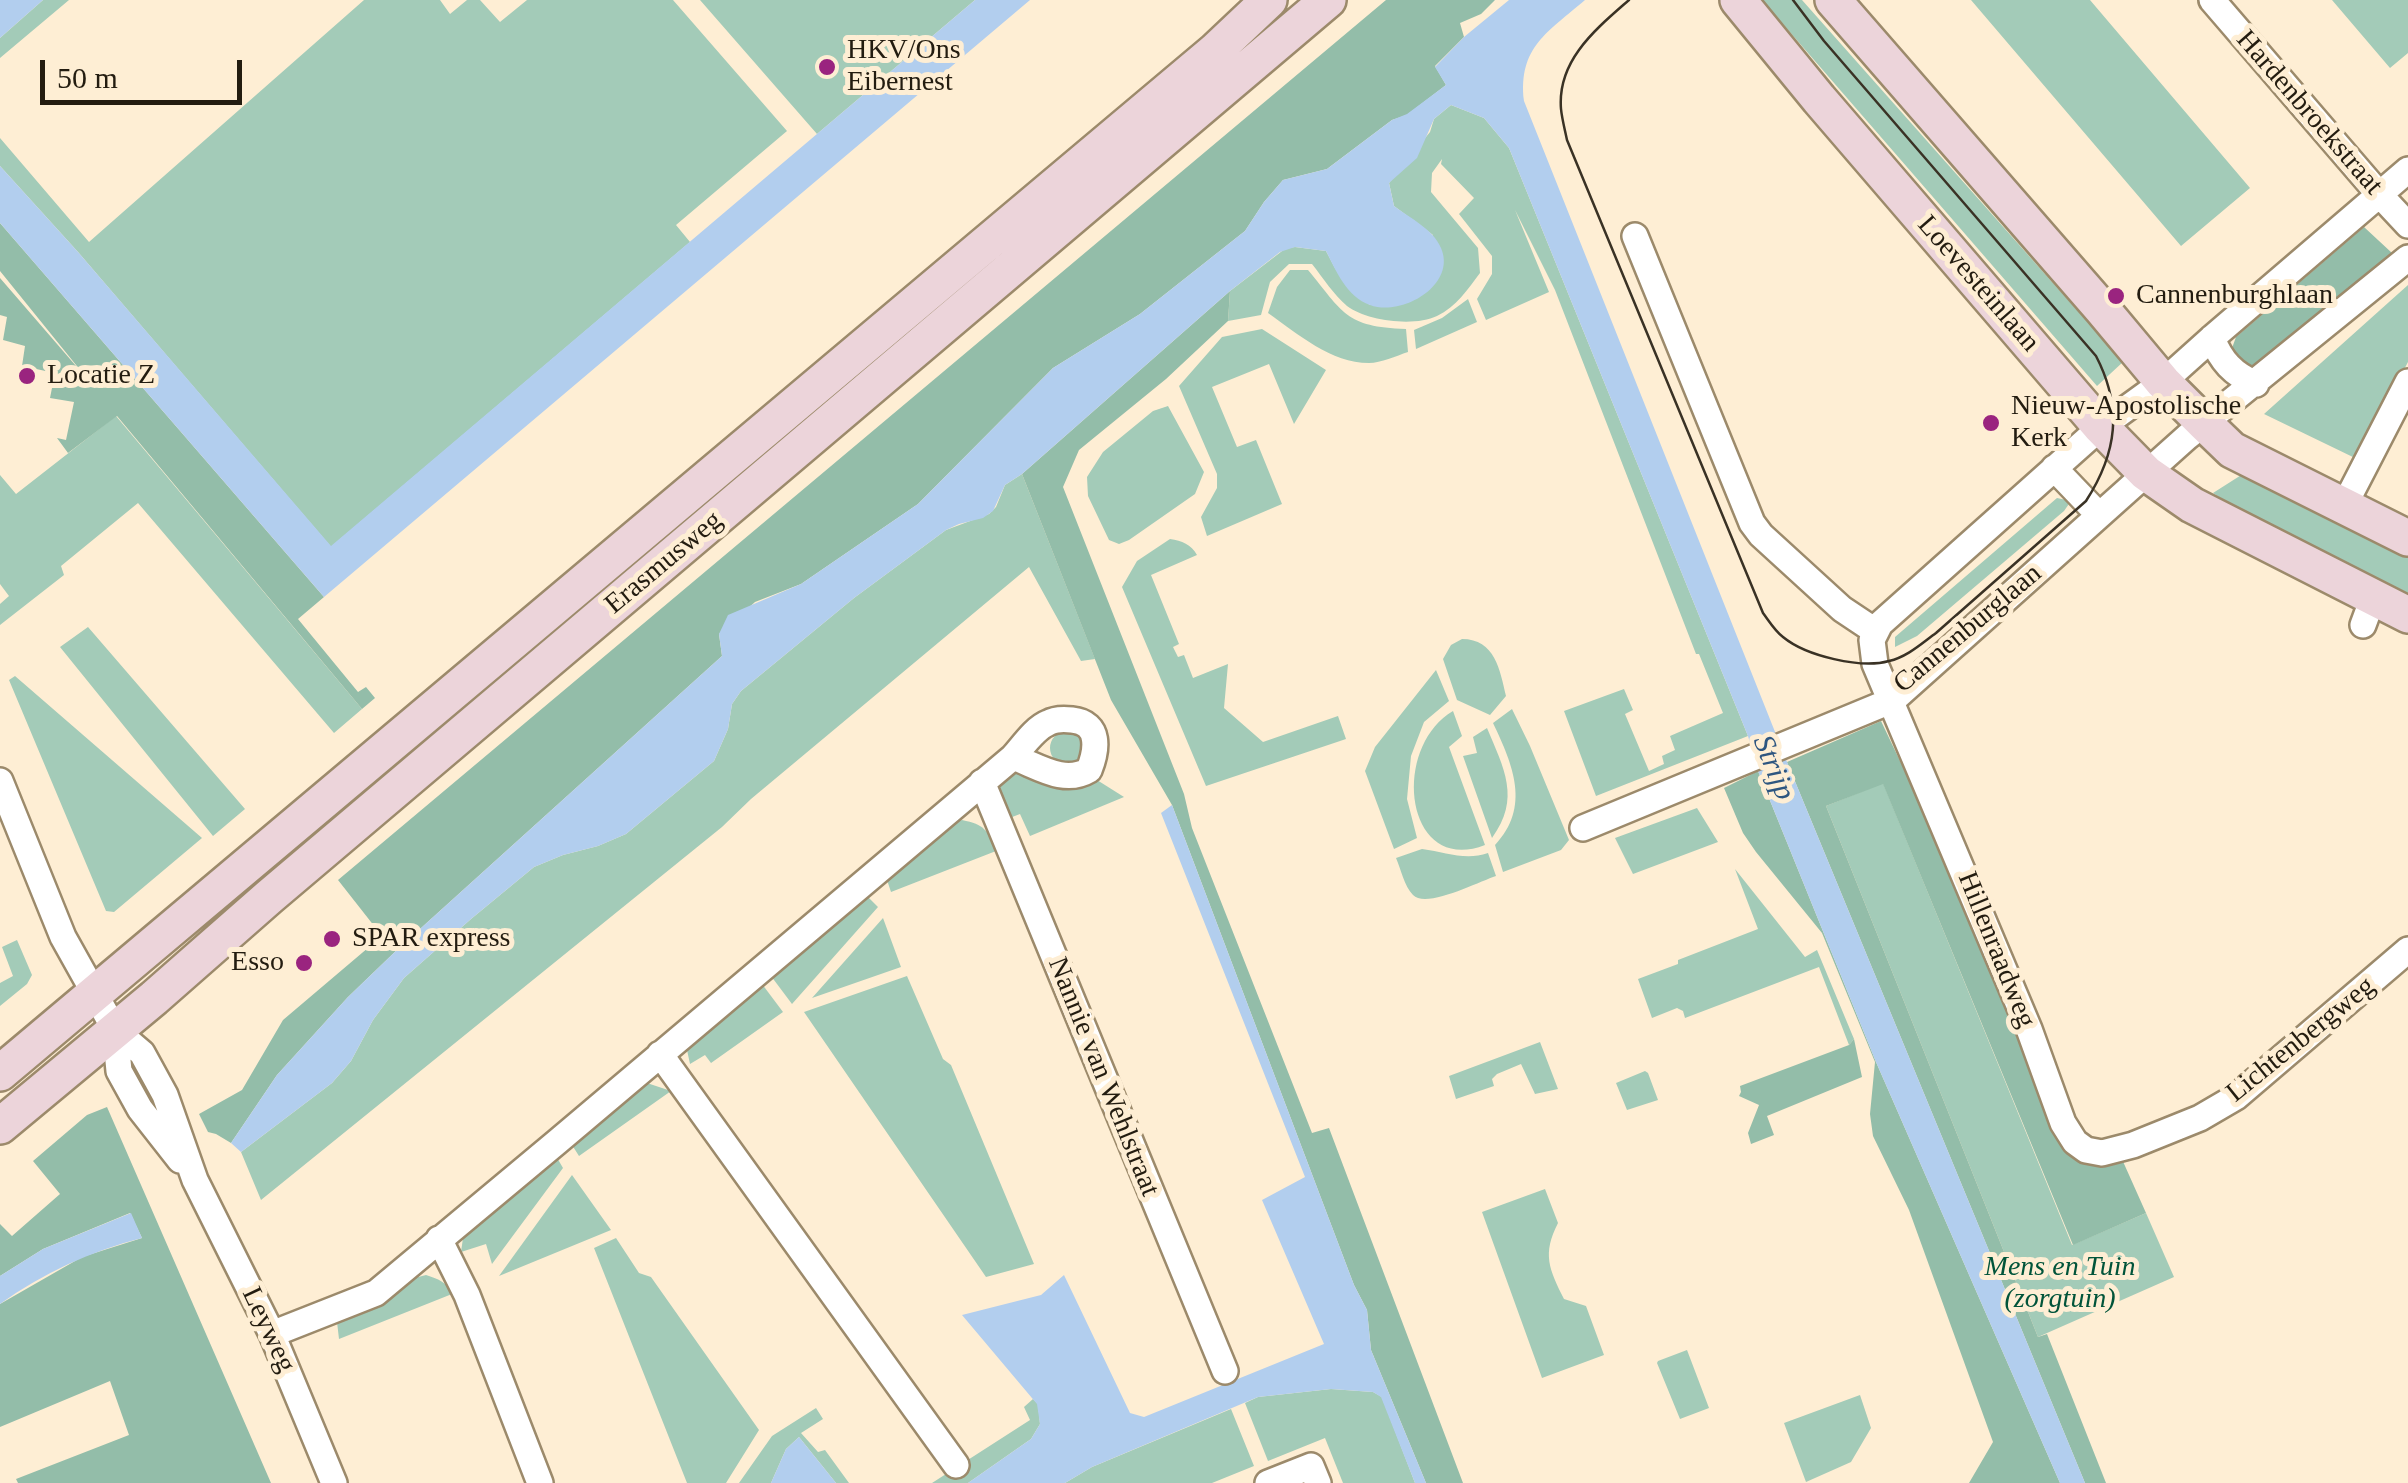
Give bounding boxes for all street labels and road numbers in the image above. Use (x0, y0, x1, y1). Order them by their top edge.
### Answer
street label: Hardenbroekstraat (2228, 24, 2390, 202)
street label: Loevesteinlaan (1910, 209, 2046, 359)
street label: Erasmusweg (598, 504, 730, 622)
street label: Cannenburglaan (1887, 557, 2049, 701)
street label: Hillenraadweg (1950, 867, 2042, 1033)
street label: Nannie van Wehlstraat (1040, 953, 1166, 1201)
street label: Lichtenbergweg (2220, 970, 2382, 1110)
street label: Leyweg (234, 1282, 302, 1378)

